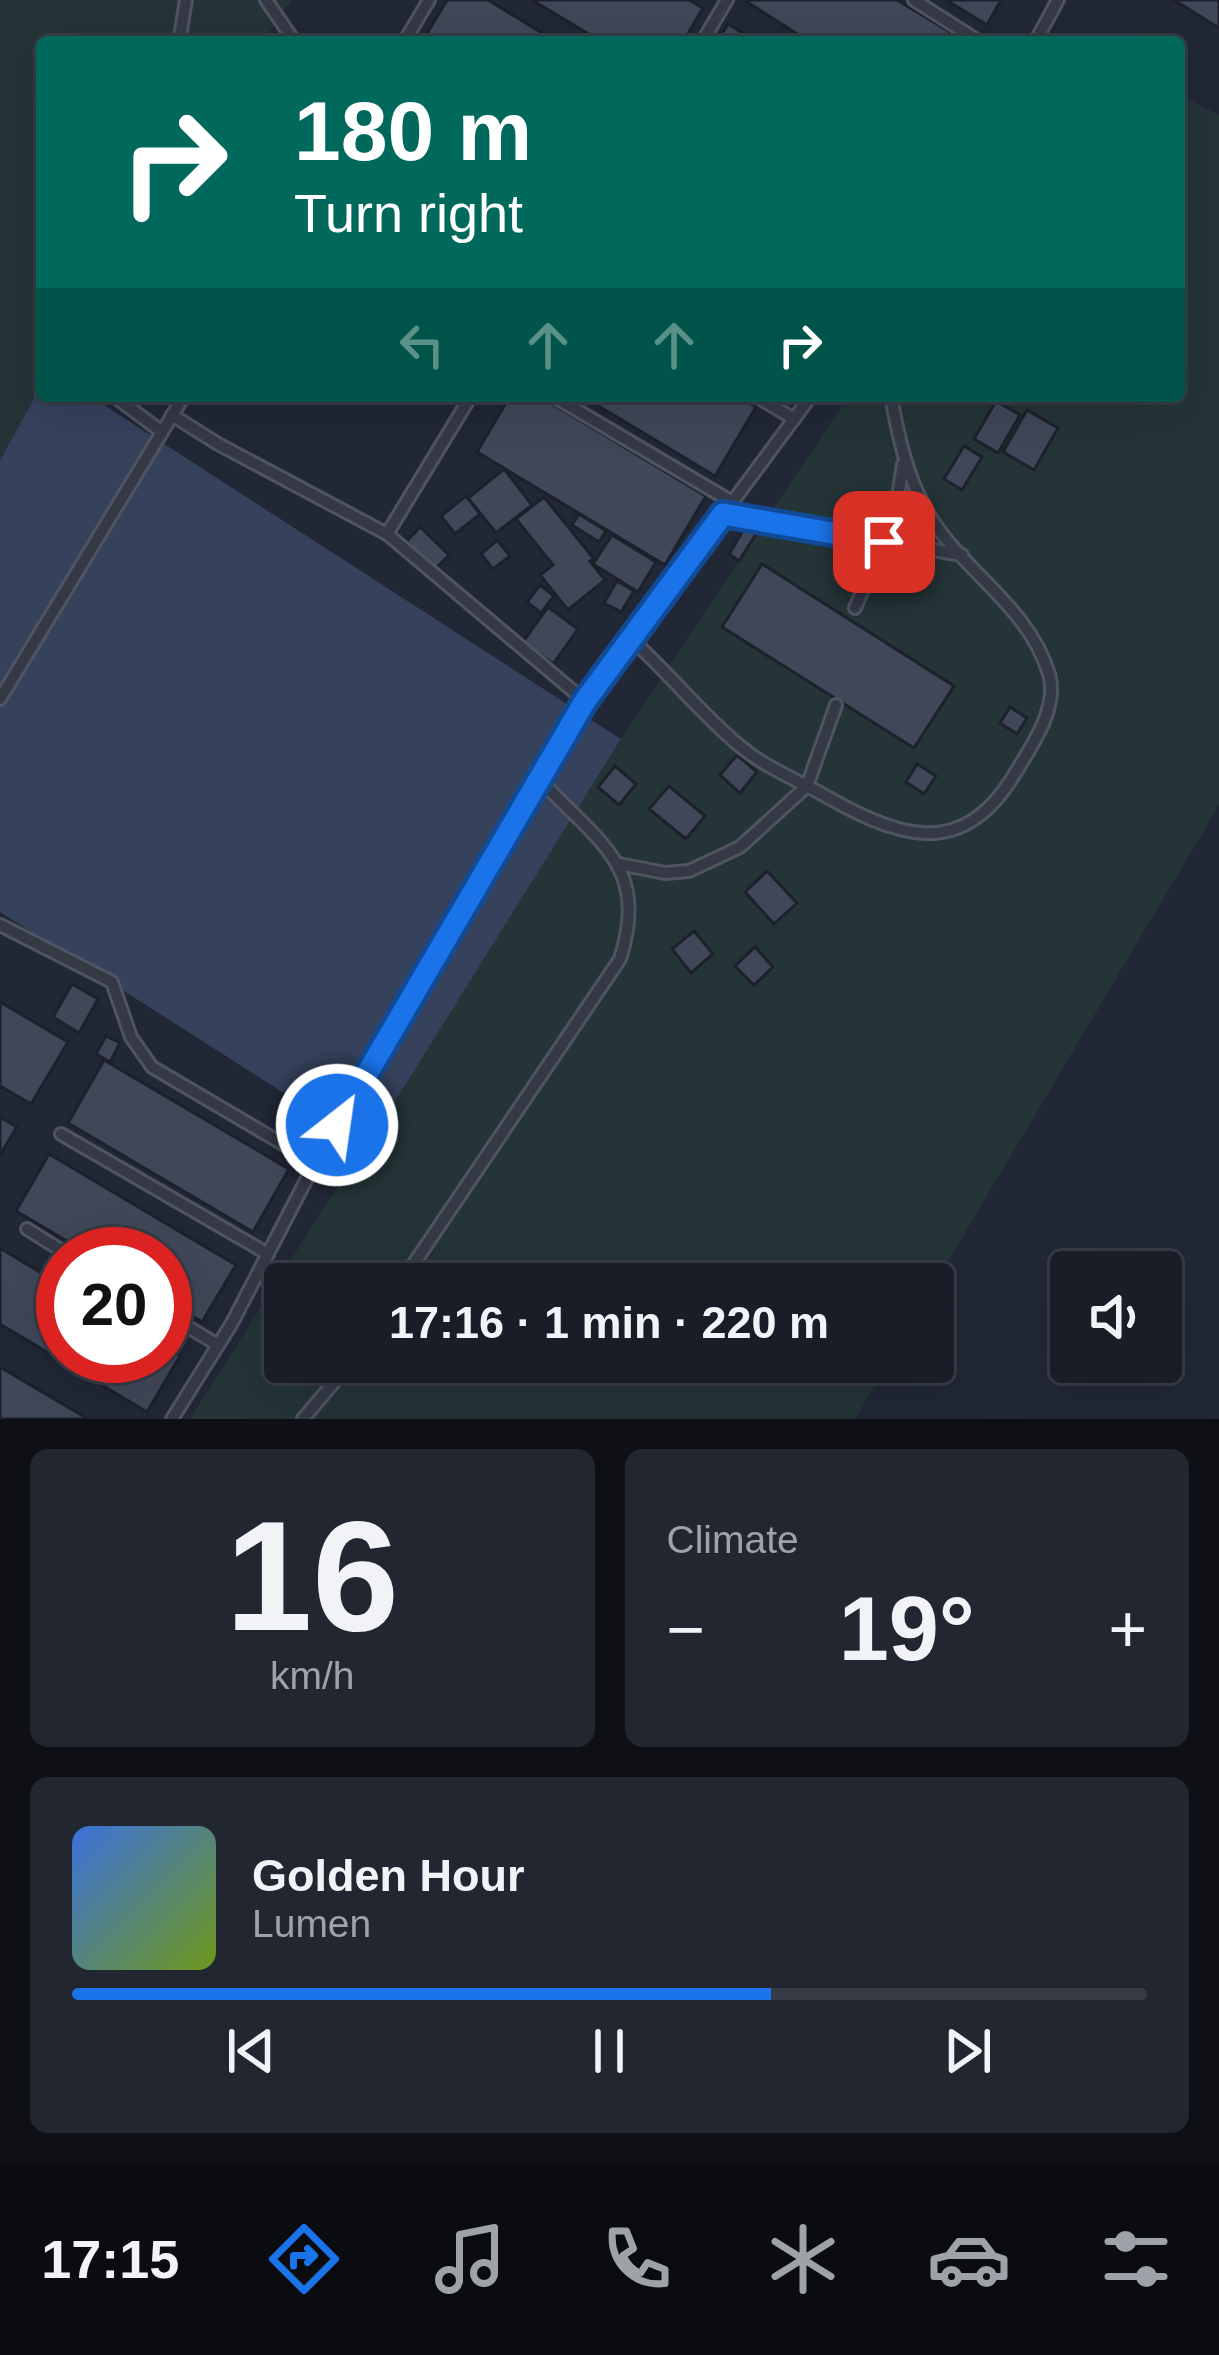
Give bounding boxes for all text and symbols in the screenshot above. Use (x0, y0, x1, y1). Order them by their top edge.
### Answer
icon: right (96, 84, 252, 240)
text: 180 m (294, 84, 532, 178)
text: Turn right (294, 183, 523, 243)
icon: left (389, 312, 455, 378)
icon: ahead (515, 312, 581, 378)
icon: ahead (641, 312, 707, 378)
icon: right (767, 312, 833, 378)
pin (833, 491, 935, 593)
icon: arrive (851, 509, 917, 575)
position arrow (274, 1062, 400, 1188)
speed limit sign: 20 (36, 1227, 192, 1383)
map controls (1050, 1251, 1182, 1383)
button: sound (1050, 1251, 1182, 1383)
text: 17:16 · 1 min · 220 m (389, 1297, 829, 1348)
text: 16 (225, 1489, 399, 1663)
text: Climate (667, 1518, 799, 1561)
text: 19° (839, 1579, 975, 1679)
text: − (667, 1592, 705, 1666)
text: + (1108, 1592, 1147, 1666)
text: km/h (270, 1654, 355, 1697)
text: Golden Hour (252, 1850, 524, 1901)
text: Lumen (252, 1902, 371, 1945)
icon: previous (218, 2018, 284, 2084)
icon: pause (576, 2018, 642, 2084)
icon: next (935, 2018, 1001, 2084)
icon: directions (262, 2217, 346, 2301)
icon: music (428, 2217, 512, 2301)
icon: phone (595, 2217, 679, 2301)
icon: climate (761, 2217, 845, 2301)
icon: car (927, 2217, 1011, 2301)
icon: filters (1094, 2217, 1178, 2301)
text: 17:15 (41, 2229, 179, 2289)

